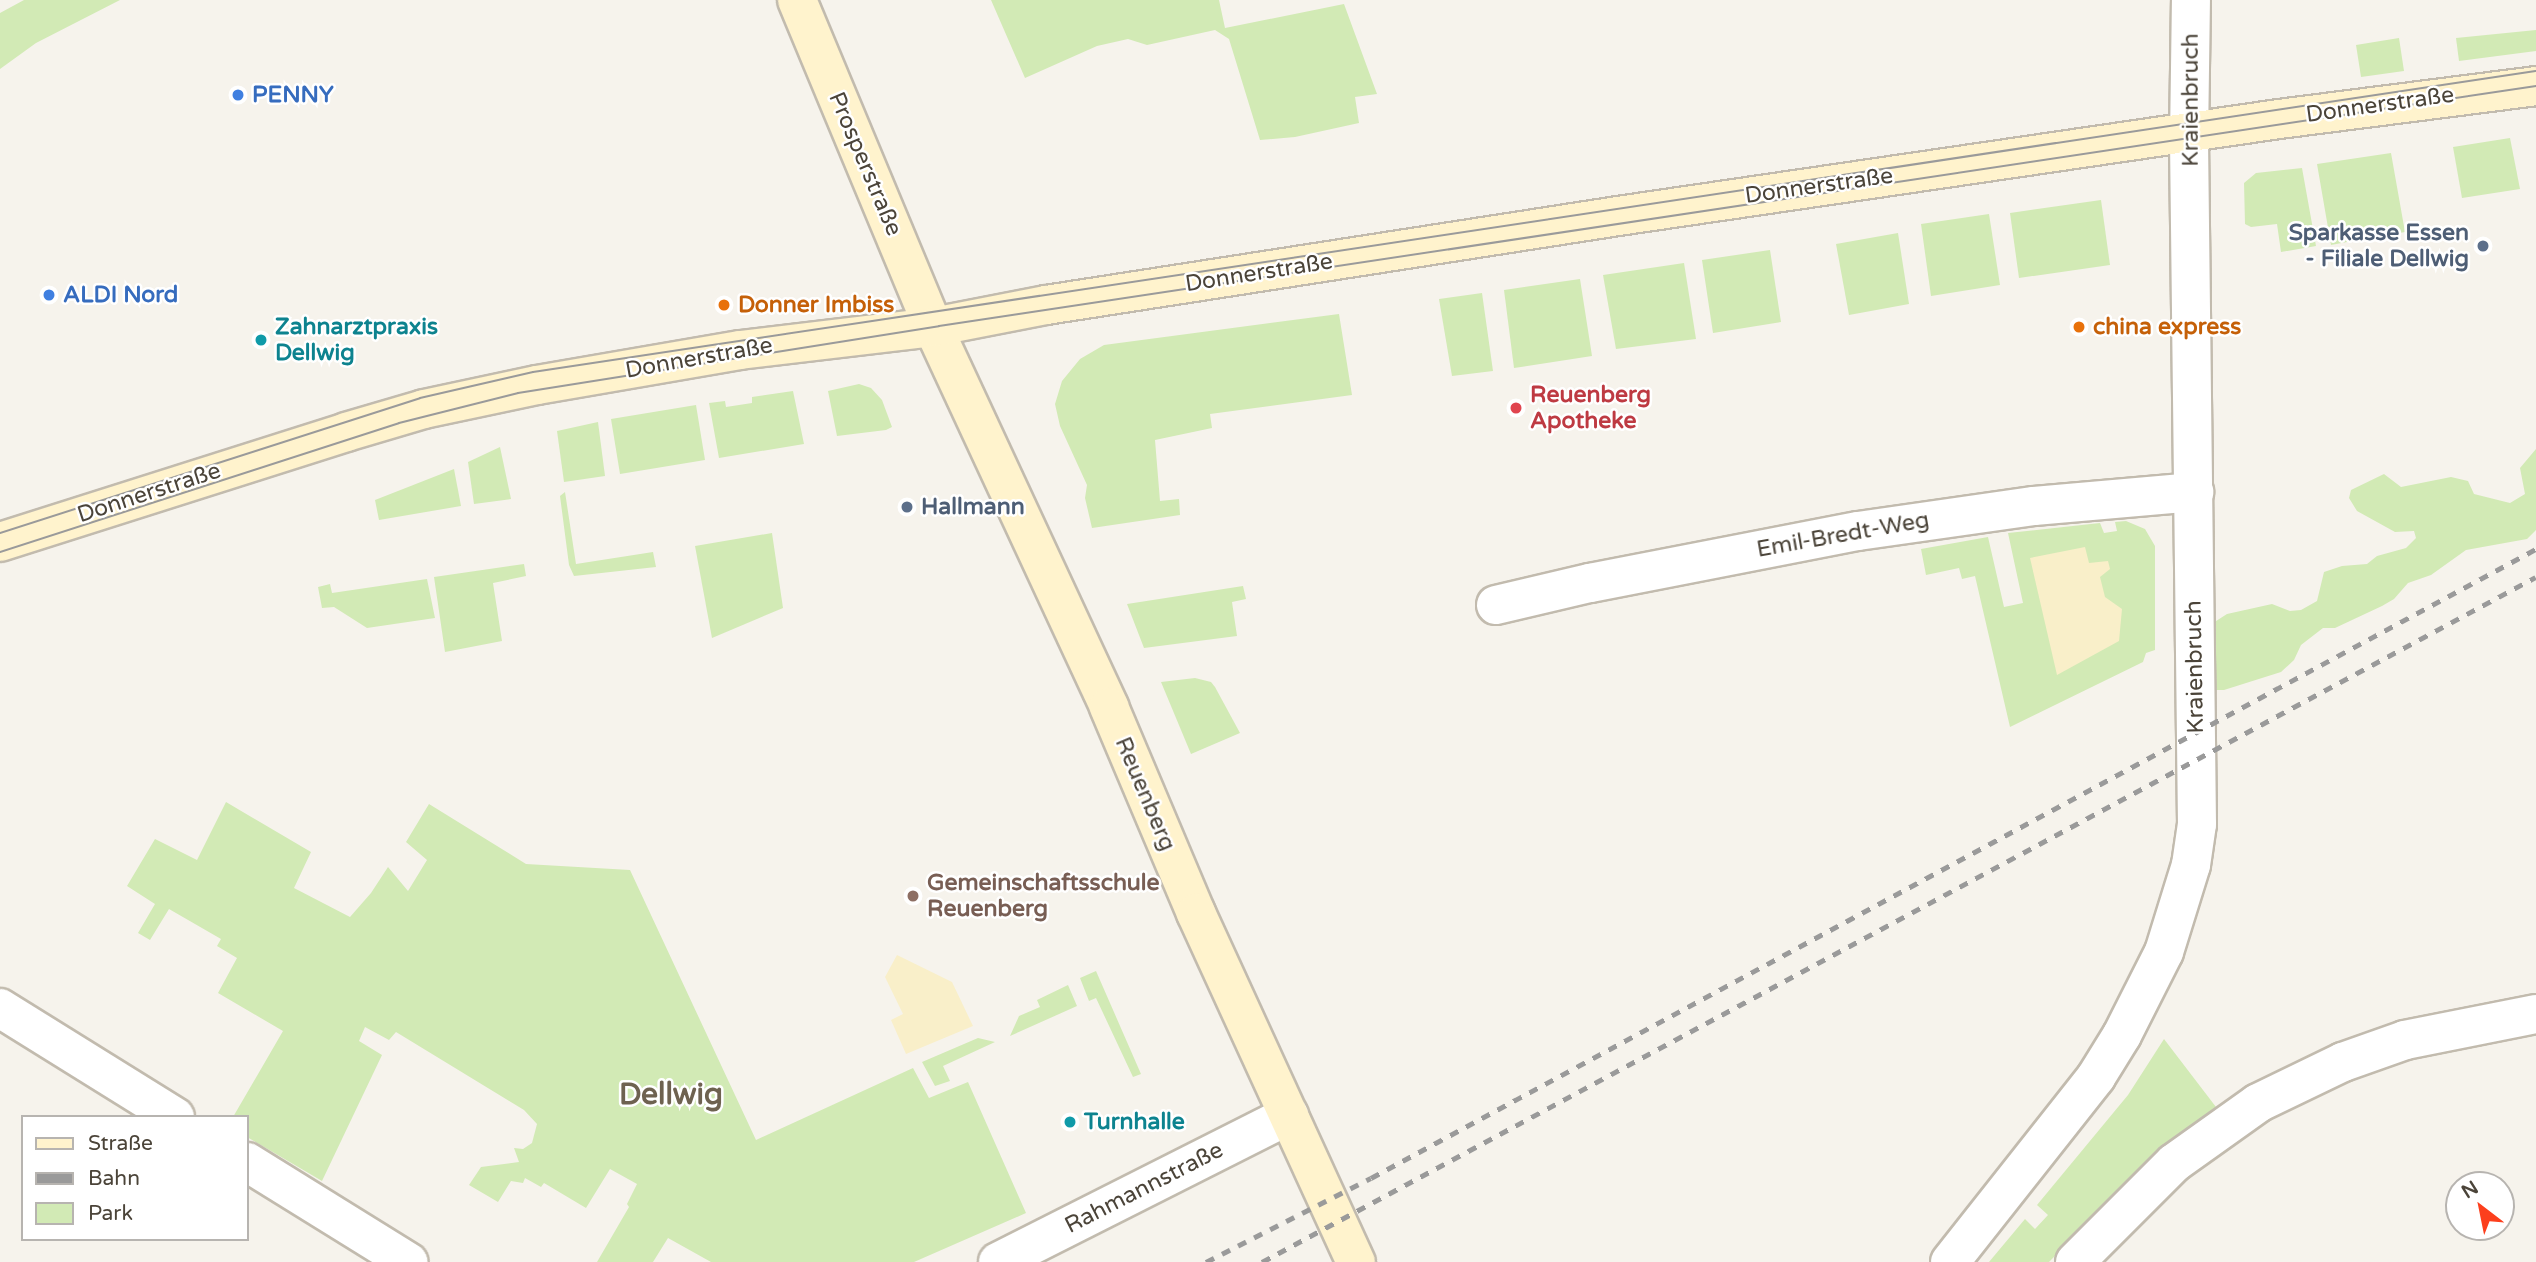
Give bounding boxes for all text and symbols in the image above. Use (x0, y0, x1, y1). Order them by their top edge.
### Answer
street label: Kraienbruch (2177, 33, 2205, 167)
place label: PENNY (252, 81, 334, 109)
street label: Donnerstraße (2304, 81, 2456, 129)
marker: PENNY (230, 87, 246, 103)
street label: Prosperstraße (822, 88, 908, 240)
street label: Donnerstraße (1743, 162, 1895, 210)
place label: Sparkasse Essen - Filiale Dellwig (2289, 219, 2469, 273)
marker: Sparkasse Essen - Filiale Dellwig (2475, 238, 2491, 254)
street label: Donnerstraße (1183, 248, 1335, 298)
place label: ALDI Nord (63, 281, 178, 309)
marker: ALDI Nord (41, 287, 57, 303)
place label: Donner Imbiss (738, 291, 894, 319)
marker: Donner Imbiss (716, 297, 732, 313)
place label: Zahnarztpraxis Dellwig (275, 313, 438, 367)
place label: china express (2093, 313, 2241, 341)
marker: china express (2071, 319, 2087, 335)
street label: Donnerstraße (623, 331, 775, 385)
marker: Zahnarztpraxis Dellwig (253, 332, 269, 348)
place label: Reuenberg Apotheke (1530, 381, 1651, 435)
marker: Reuenberg Apotheke (1508, 400, 1524, 416)
street label: Donnerstraße (74, 457, 224, 529)
place label: Hallmann (921, 493, 1025, 521)
marker: Hallmann (899, 499, 915, 515)
street label: Emil-Bredt-Weg (1755, 506, 1931, 564)
street label: Kraienbruch (2180, 600, 2210, 734)
street label: Reuenberg (1109, 733, 1181, 855)
place label: Gemeinschaftsschule Reuenberg (927, 869, 1160, 923)
marker: Gemeinschaftsschule Reuenberg (905, 888, 921, 904)
district label: Dellwig (619, 1077, 723, 1113)
place label: Turnhalle (1084, 1108, 1185, 1136)
marker: Turnhalle (1062, 1114, 1078, 1130)
legend (21, 1115, 248, 1241)
text: Straße (88, 1131, 153, 1156)
street label: Rahmannstraße (1060, 1136, 1228, 1240)
text: Bahn (88, 1166, 140, 1191)
north arrow (2445, 1171, 2515, 1241)
text: N (2458, 1177, 2482, 1203)
text: Park (88, 1201, 133, 1226)

